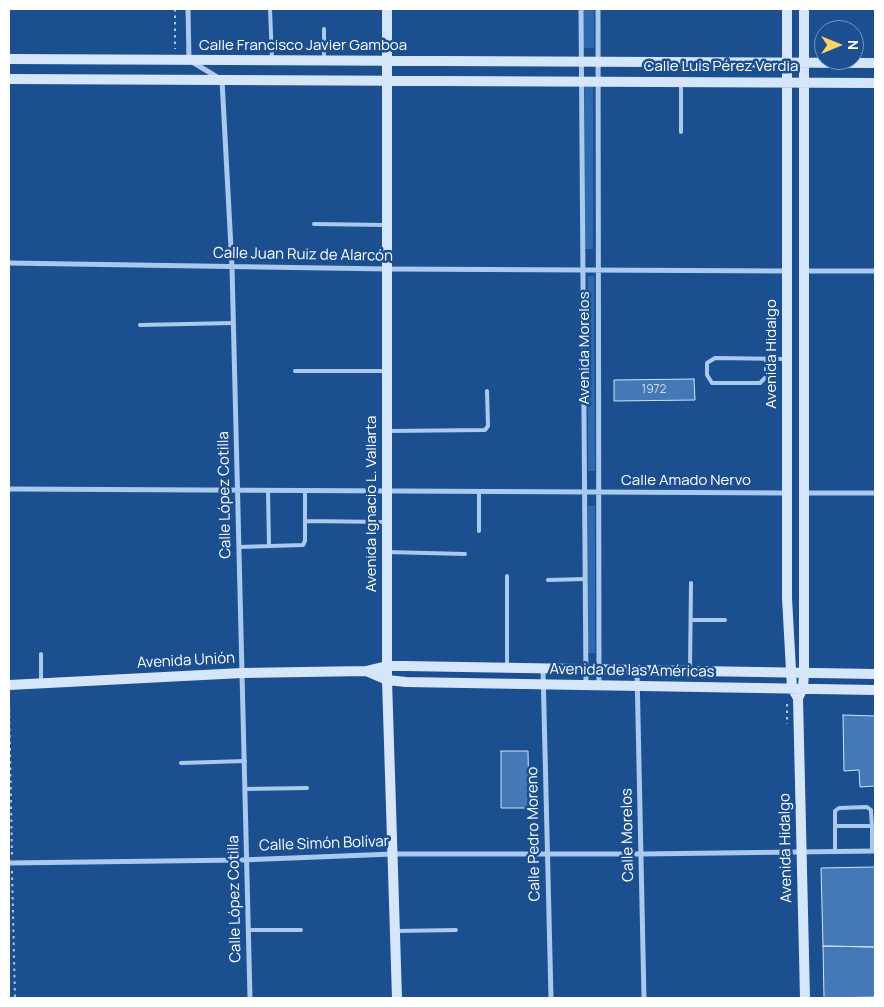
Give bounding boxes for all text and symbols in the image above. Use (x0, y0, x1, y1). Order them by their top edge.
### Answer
north arrow (814, 20, 864, 70)
street label: Calle Francisco Javier Gamboa (199, 37, 407, 55)
text: N (844, 40, 863, 50)
street label: Calle Luis Pérez Verdia (644, 58, 798, 76)
street label: Calle Juan Ruiz de Alarcón (213, 244, 393, 266)
street label: Avenida Morelos (576, 291, 594, 405)
street label: Avenida Hidalgo (763, 299, 781, 409)
house number: 1972 (642, 383, 666, 397)
street label: Avenida Ignacio L. Vallarta (363, 416, 381, 592)
street label: Calle López Cotilla (215, 431, 235, 559)
street label: Calle Amado Nervo (621, 472, 751, 490)
street label: Avenida Unión (137, 649, 235, 673)
street label: Avenida de las Américas (549, 661, 715, 681)
street label: Calle Pedro Moreno (524, 767, 544, 901)
street label: Calle Morelos (618, 788, 638, 882)
street label: Avenida Hidalgo (776, 793, 796, 903)
street label: Calle Simón Bolívar (259, 833, 389, 855)
street label: Calle López Cotilla (225, 835, 245, 963)

